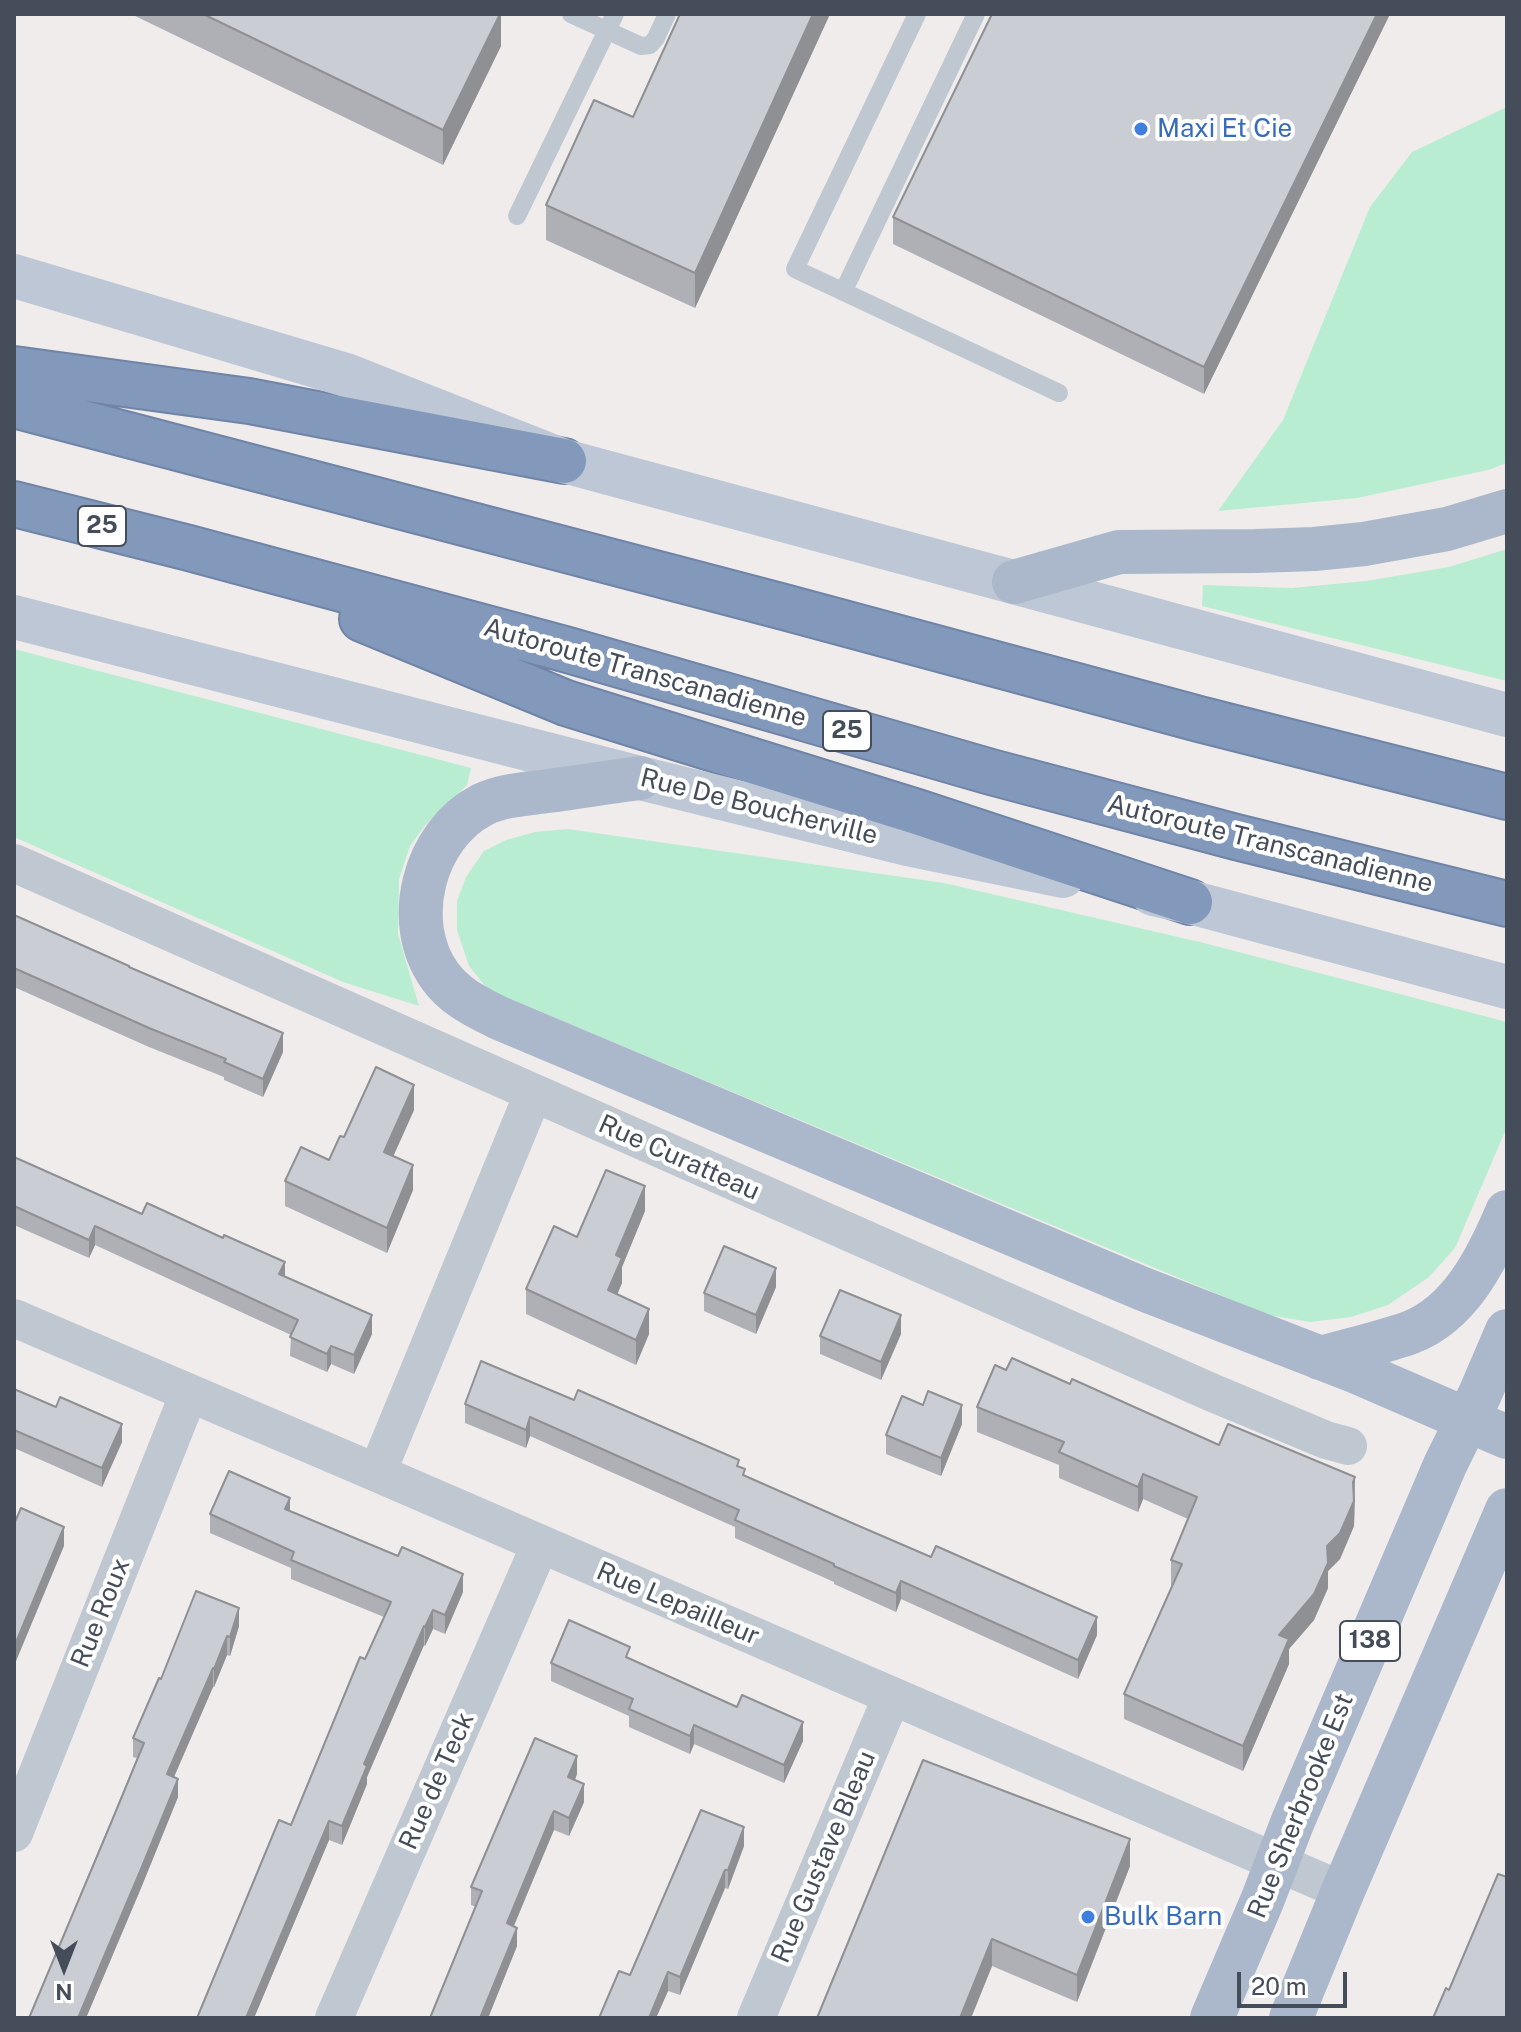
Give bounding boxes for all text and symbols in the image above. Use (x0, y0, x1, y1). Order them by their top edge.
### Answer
place label: Maxi Et Cie (1157, 113, 1292, 145)
marker: Maxi Et Cie (1132, 120, 1150, 138)
road number: 25 (78, 506, 126, 546)
street label: Autoroute Transcanadienne (480, 612, 810, 734)
road number: 25 (823, 711, 871, 751)
street label: Rue De Boucherville (637, 762, 881, 852)
street label: Autoroute Transcanadienne (1104, 788, 1436, 900)
street label: Rue Curatteau (594, 1109, 764, 1207)
street label: Rue Roux (65, 1554, 137, 1672)
street label: Rue Lepailleur (592, 1556, 764, 1652)
road number: 138 (1340, 1621, 1400, 1661)
street label: Rue Sherbrooke Est (1242, 1689, 1360, 1923)
street label: Rue de Teck (393, 1708, 481, 1854)
street label: Rue Gustave Bleau (765, 1746, 883, 1968)
place label: Bulk Barn (1104, 1901, 1222, 1933)
marker: Bulk Barn (1079, 1908, 1097, 1926)
north arrow (24, 1928, 104, 2008)
scale bar (1241, 1956, 1351, 2006)
text: 20 m (1251, 1972, 1307, 2000)
text: N (55, 1979, 73, 2005)

